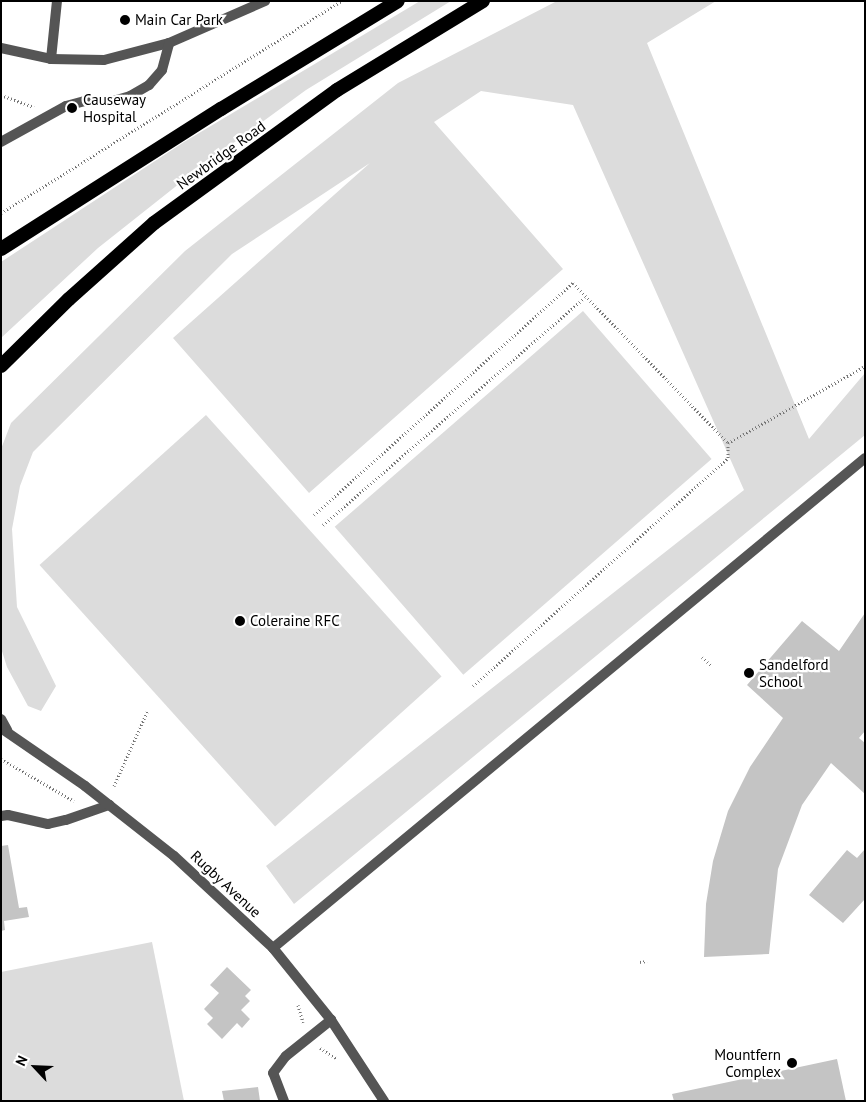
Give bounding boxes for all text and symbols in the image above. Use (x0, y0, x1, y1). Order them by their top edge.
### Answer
place label: Main Car Park (135, 11, 223, 29)
marker: Main Car Park (119, 14, 131, 26)
place label: Causeway Hospital (83, 90, 146, 125)
marker: Causeway Hospital (65, 101, 79, 115)
street label: Newbridge Road (173, 117, 269, 193)
place label: Coleraine RFC (250, 612, 340, 630)
marker: Coleraine RFC (234, 615, 246, 627)
place label: Sandelford School (759, 655, 829, 690)
marker: Sandelford School (743, 667, 755, 679)
street label: Rugby Avenue (187, 846, 265, 922)
north arrow (10, 1042, 60, 1092)
place label: Mountfern Complex (714, 1045, 781, 1080)
text: N (11, 1053, 32, 1069)
marker: Mountfern Complex (785, 1056, 799, 1070)

